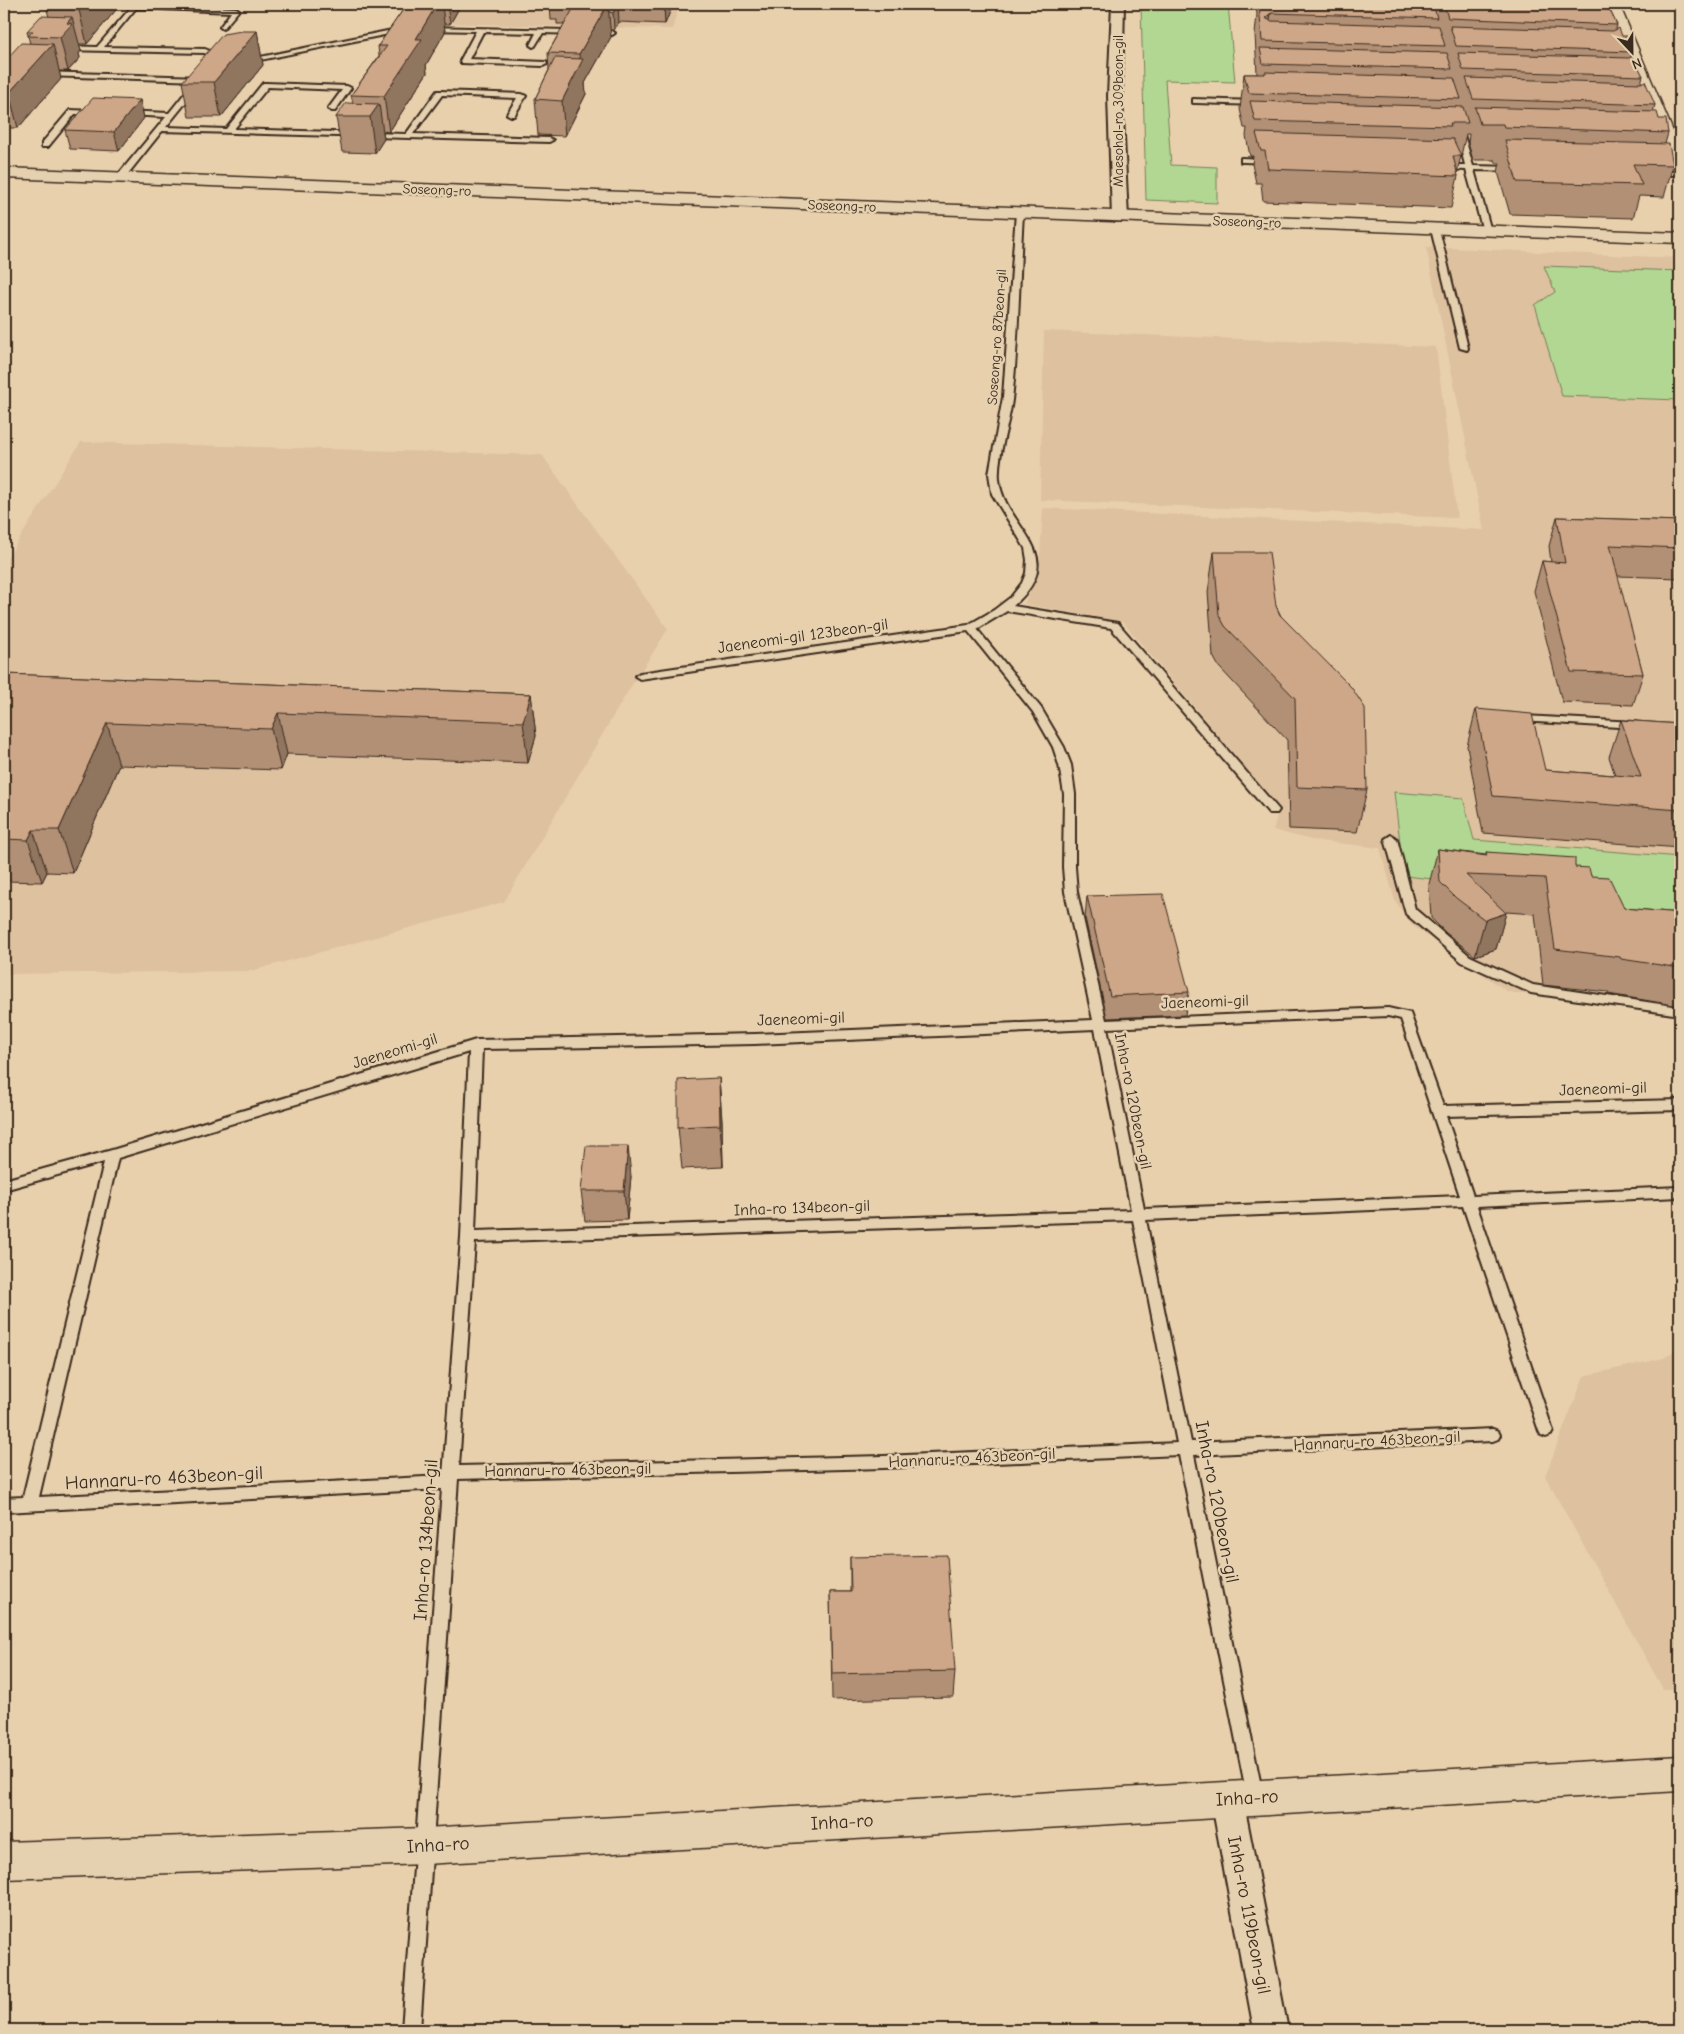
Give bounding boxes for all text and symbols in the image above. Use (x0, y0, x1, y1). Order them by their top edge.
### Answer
north arrow (1606, 28, 1656, 78)
street label: Maesohol-ro 309beon-gil (1110, 35, 1127, 187)
text: N (1629, 54, 1644, 73)
street label: Soseong-ro (402, 180, 472, 200)
street label: Soseong-ro (807, 196, 877, 216)
street label: Soseong-ro (1212, 212, 1282, 232)
street label: Soseong-ro 87beon-gil (984, 268, 1010, 406)
street label: Jaeneomi-gil 123beon-gil (717, 615, 889, 657)
street label: Jaeneomi-gil (1161, 991, 1249, 1013)
street label: Jaeneomi-gil (757, 1008, 845, 1030)
street label: Jaeneomi-gil (350, 1030, 440, 1072)
street label: Inha-ro 120beon-gil (1111, 1031, 1155, 1171)
street label: Jaeneomi-gil (1559, 1078, 1647, 1100)
street label: Inha-ro 134beon-gil (734, 1197, 870, 1219)
street label: Inha-ro 120beon-gil (1190, 1419, 1244, 1585)
street label: Hannaru-ro 463beon-gil (1293, 1428, 1461, 1454)
street label: Hannaru-ro 463beon-gil (888, 1445, 1056, 1471)
street label: Inha-ro 134beon-gil (409, 1458, 443, 1622)
street label: Hannaru-ro 463beon-gil (484, 1460, 652, 1480)
street label: Hannaru-ro 463beon-gil (64, 1462, 264, 1494)
street label: Inha-ro (1215, 1785, 1279, 1811)
street label: Inha-ro (810, 1809, 874, 1835)
street label: Inha-ro (406, 1832, 470, 1858)
street label: Inha-ro 119beon-gil (1223, 1834, 1275, 1996)

